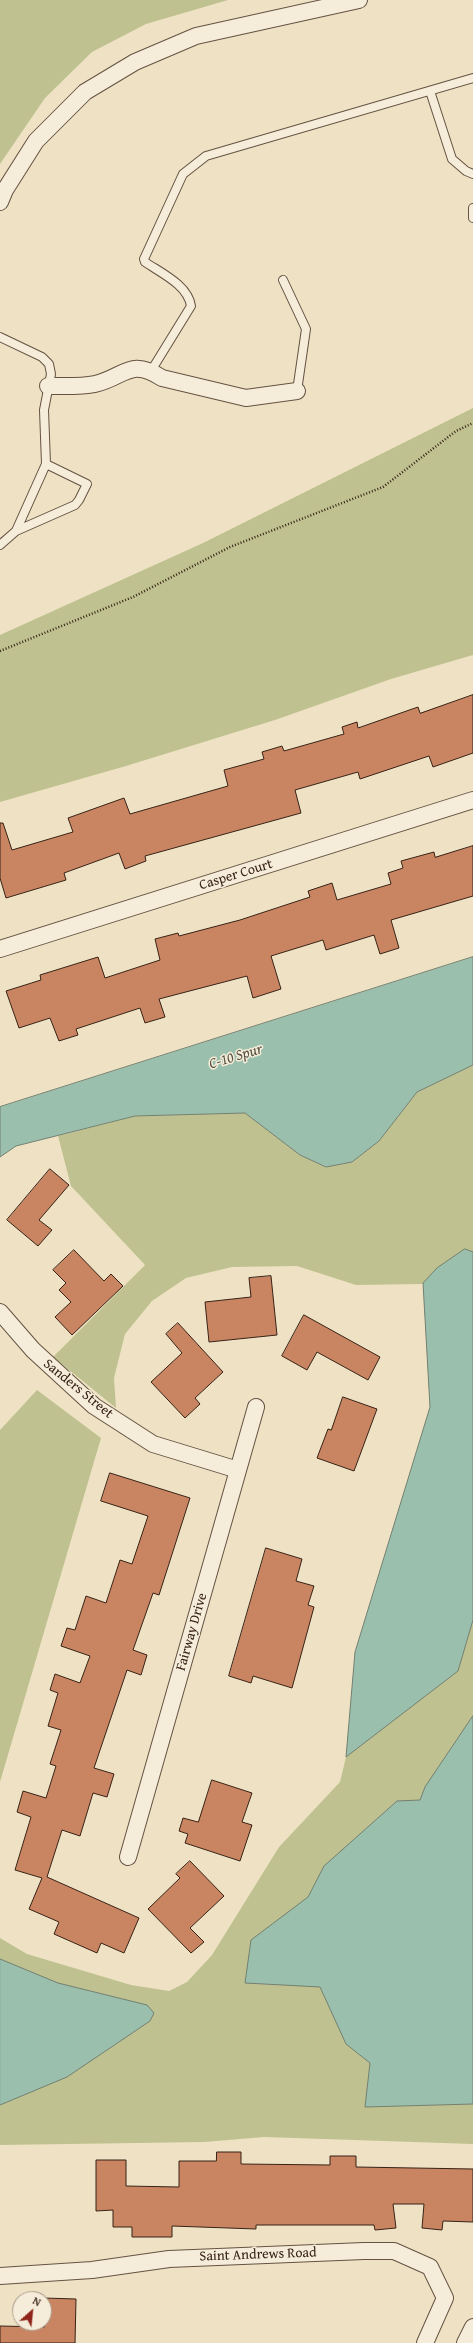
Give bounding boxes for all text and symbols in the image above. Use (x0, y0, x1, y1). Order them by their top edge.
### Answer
street label: Casper Court (197, 856, 275, 894)
water label: C-10 Spur (207, 1040, 265, 1074)
street label: Sanders Street (40, 1356, 116, 1422)
street label: Fairway Drive (173, 1591, 211, 1673)
street label: Saint Andrews Road (199, 2245, 317, 2265)
north arrow (12, 2291, 52, 2331)
text: N (30, 2292, 44, 2310)

